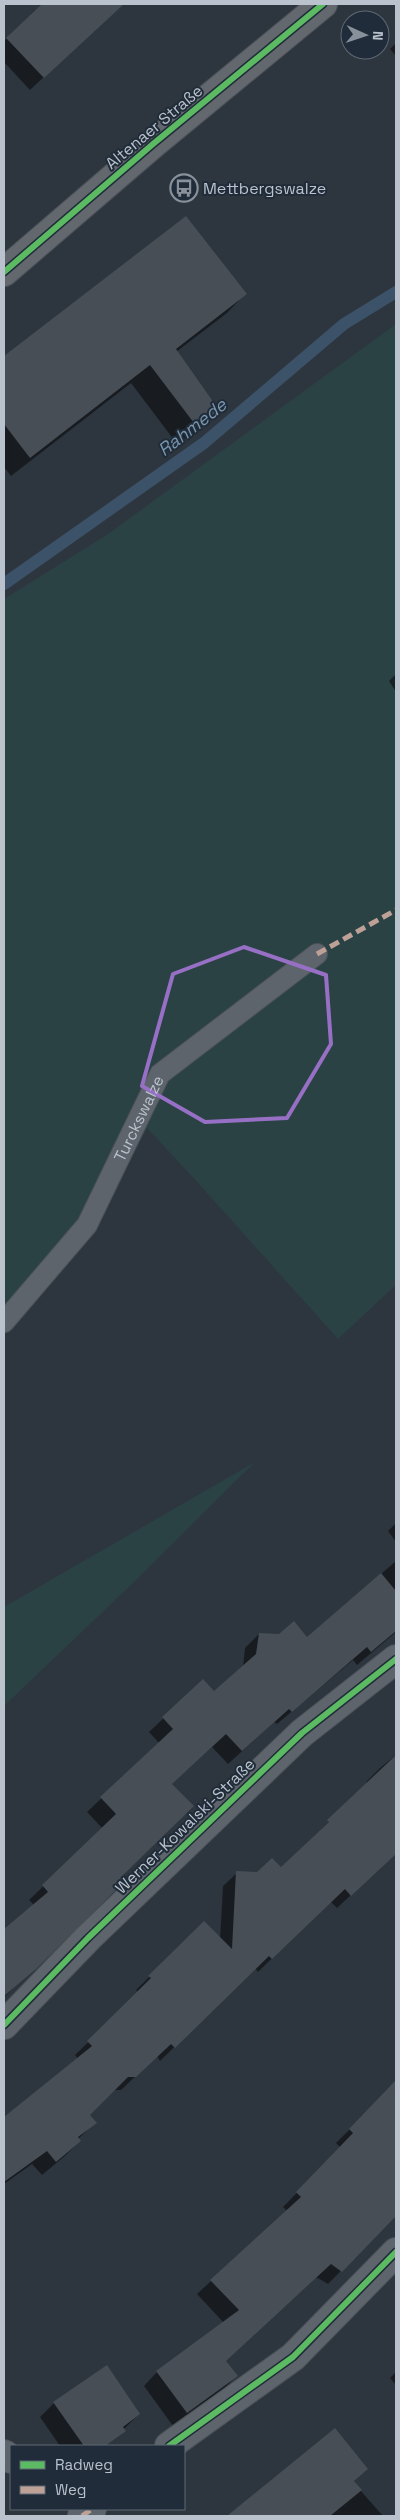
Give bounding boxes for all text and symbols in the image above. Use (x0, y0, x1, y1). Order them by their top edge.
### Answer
north arrow (340, 10, 390, 60)
text: N (369, 31, 387, 41)
street label: Altenaer Straße (101, 80, 207, 174)
bus stop icon: Mettbergswalze (169, 173, 199, 203)
place label: Mettbergswalze (203, 178, 326, 199)
water label: Rahmede (153, 392, 232, 461)
street label: Turckswalze (109, 1072, 168, 1165)
street label: Werner-Kowalski-Straße (111, 1754, 259, 1898)
legend (10, 2445, 185, 2510)
text: Radweg (55, 2455, 113, 2474)
text: Weg (55, 2480, 86, 2499)

